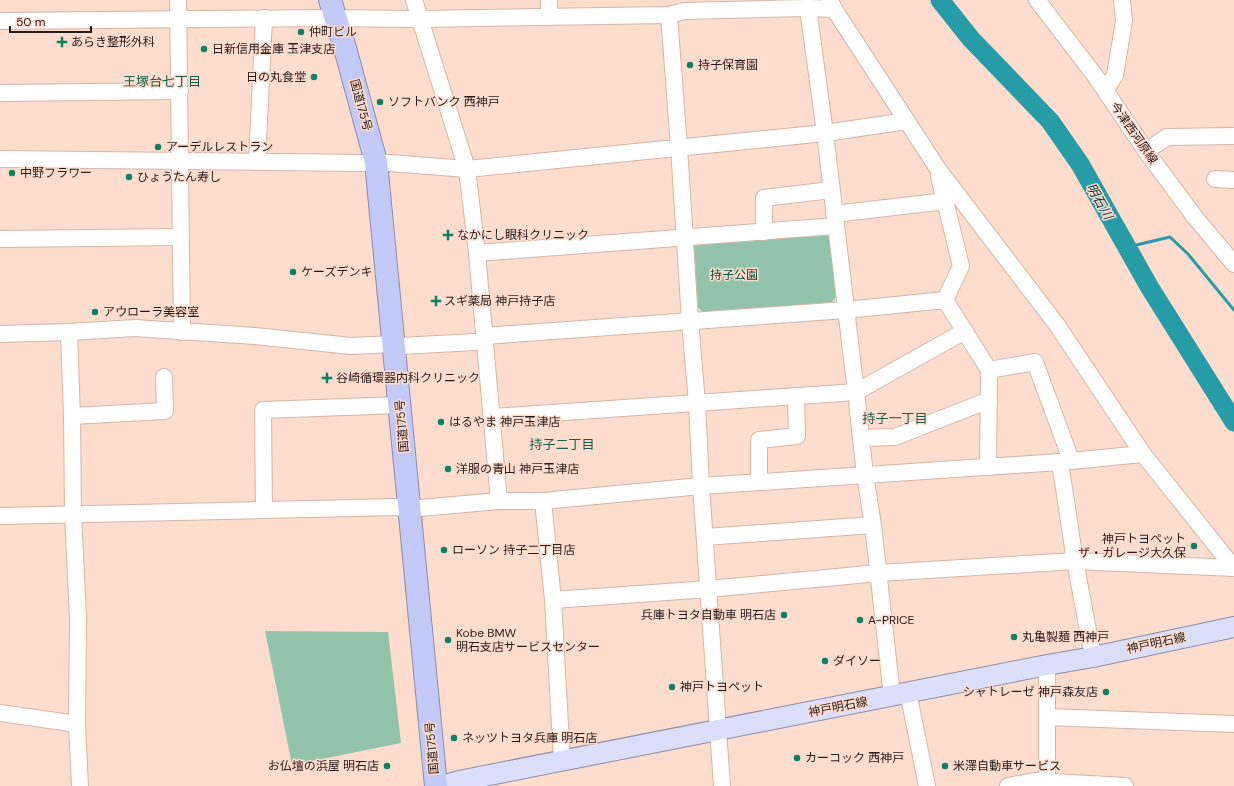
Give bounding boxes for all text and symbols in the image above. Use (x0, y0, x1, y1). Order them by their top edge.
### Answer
scale bar (10, 8, 91, 34)
text: 50 m (16, 14, 45, 30)
place label: 仲町ビル (309, 24, 357, 40)
marker: 仲町ビル (296, 27, 306, 37)
place label: あらき整形外科 (71, 34, 155, 50)
marker: あらき整形外科 (56, 36, 68, 48)
place label: 日新信用金庫 玉津支店 (212, 41, 335, 57)
marker: 日新信用金庫 玉津支店 (199, 44, 209, 54)
place label: 持子保育園 (698, 57, 758, 73)
marker: 持子保育園 (685, 60, 695, 70)
place label: 日の丸食堂 (246, 69, 306, 85)
marker: 日の丸食堂 (309, 72, 319, 82)
district label: 王塚台七丁目 (123, 73, 201, 90)
street label: 国道175号 (346, 77, 376, 133)
place label: ソフトバンク 西神戸 (388, 94, 500, 110)
marker: ソフトバンク 西神戸 (375, 97, 385, 107)
street label: 今津西河原線 (1107, 99, 1161, 167)
place label: アーデルレストラン (166, 139, 273, 155)
marker: アーデルレストラン (153, 142, 163, 152)
place label: 中野フラワー (20, 165, 92, 181)
marker: 中野フラワー (7, 168, 17, 178)
place label: ひょうたん寿し (137, 169, 221, 185)
marker: ひょうたん寿し (124, 172, 134, 182)
water label: 明石川 (1082, 180, 1118, 224)
place label: なかにし眼科クリニック (457, 227, 589, 243)
marker: なかにし眼科クリニック (442, 229, 454, 241)
place label: ケーズデンキ (301, 264, 372, 280)
marker: ケーズデンキ (288, 267, 298, 277)
park label: 持子公園 (710, 267, 758, 283)
place label: スギ薬局 神戸持子店 (444, 293, 555, 309)
marker: スギ薬局 神戸持子店 (431, 296, 441, 306)
place label: アウローラ美容室 (103, 304, 199, 320)
marker: アウローラ美容室 (90, 307, 100, 317)
place label: 谷崎循環器内科クリニック (336, 370, 480, 386)
marker: 谷崎循環器内科クリニック (321, 372, 333, 384)
street label: 国道175号 (392, 399, 412, 453)
district label: 持子一丁目 (862, 410, 928, 427)
place label: はるやま 神戸玉津店 (449, 414, 560, 430)
marker: はるやま 神戸玉津店 (436, 417, 446, 427)
district label: 持子二丁目 (529, 436, 595, 453)
place label: 洋服の青山 神戸玉津店 (456, 461, 579, 477)
marker: 洋服の青山 神戸玉津店 (443, 464, 453, 474)
place label: 神戸トヨペット ザ・ガレージ大久保 (1078, 531, 1186, 561)
marker: 神戸トヨペット ザ・ガレージ大久保 (1189, 541, 1199, 551)
place label: ローソン 持子二丁目店 (452, 542, 575, 558)
marker: ローソン 持子二丁目店 (439, 545, 449, 555)
place label: 兵庫トヨタ自動車 明石店 (641, 607, 776, 623)
marker: 兵庫トヨタ自動車 明石店 (779, 610, 789, 620)
place label: A-PRICE (868, 612, 915, 628)
marker: A-PRICE (855, 615, 865, 625)
place label: Kobe BMW 明石支店サービスセンター (456, 625, 600, 655)
place label: 丸亀製麺 西神戸 (1022, 629, 1109, 645)
street label: 神戸明石線 (1125, 629, 1187, 657)
marker: 丸亀製麺 西神戸 (1009, 632, 1019, 642)
marker: Kobe BMW 明石支店サービスセンター (443, 635, 453, 645)
place label: ダイソー (833, 653, 881, 669)
marker: ダイソー (820, 656, 830, 666)
place label: 神戸トヨペット (680, 679, 764, 695)
marker: 神戸トヨペット (667, 682, 677, 692)
place label: シャトレーゼ 神戸森友店 (963, 684, 1098, 700)
marker: シャトレーゼ 神戸森友店 (1101, 687, 1111, 697)
street label: 神戸明石線 (807, 693, 869, 721)
street label: 国道175号 (422, 721, 442, 775)
place label: ネッツトヨタ兵庫 明石店 (462, 730, 597, 746)
marker: ネッツトヨタ兵庫 明石店 (449, 733, 459, 743)
place label: カーコック 西神戸 (805, 750, 904, 766)
marker: カーコック 西神戸 (792, 753, 802, 763)
place label: お仏壇の浜屋 明石店 (268, 758, 379, 774)
place label: 米澤自動車サービス (953, 758, 1061, 774)
marker: お仏壇の浜屋 明石店 (382, 761, 392, 771)
marker: 米澤自動車サービス (940, 761, 950, 771)

